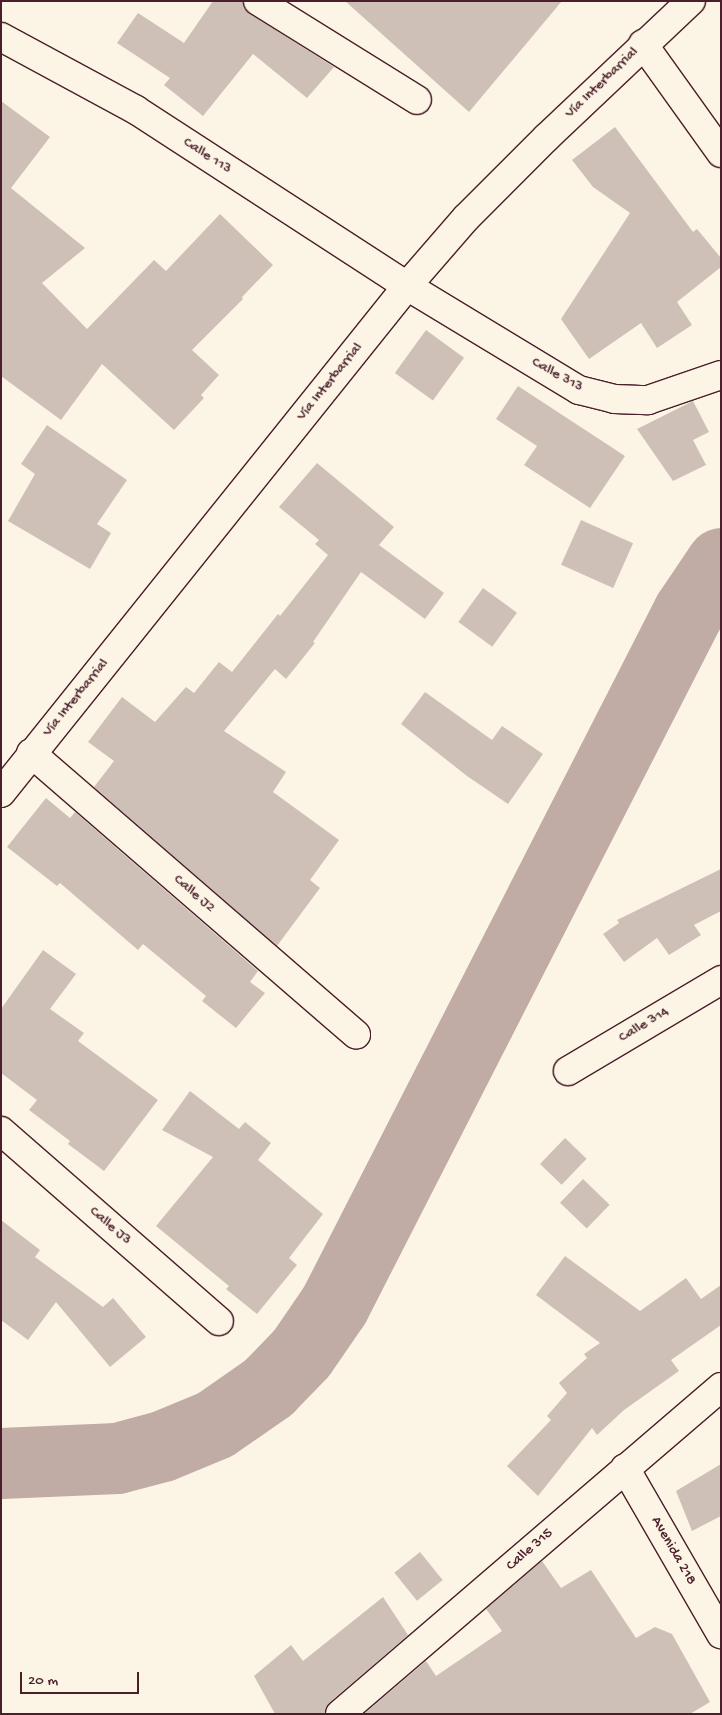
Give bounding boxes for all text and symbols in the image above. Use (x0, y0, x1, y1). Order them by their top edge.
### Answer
street label: Vía Interbarrial (562, 43, 642, 123)
street label: Calle 113 (179, 134, 235, 178)
street label: Vía Interbarrial (293, 339, 367, 425)
street label: Calle 313 (528, 354, 586, 396)
street label: Vía Interbarrial (39, 655, 113, 741)
street label: Calle J2 (169, 871, 219, 917)
street label: Calle 314 (616, 1003, 672, 1047)
street label: Calle J3 (85, 1203, 135, 1249)
street label: Avenida 218 (646, 1514, 700, 1588)
street label: Calle 315 (503, 1525, 557, 1575)
scale bar (22, 1662, 141, 1694)
text: 20 m (28, 1672, 58, 1690)

